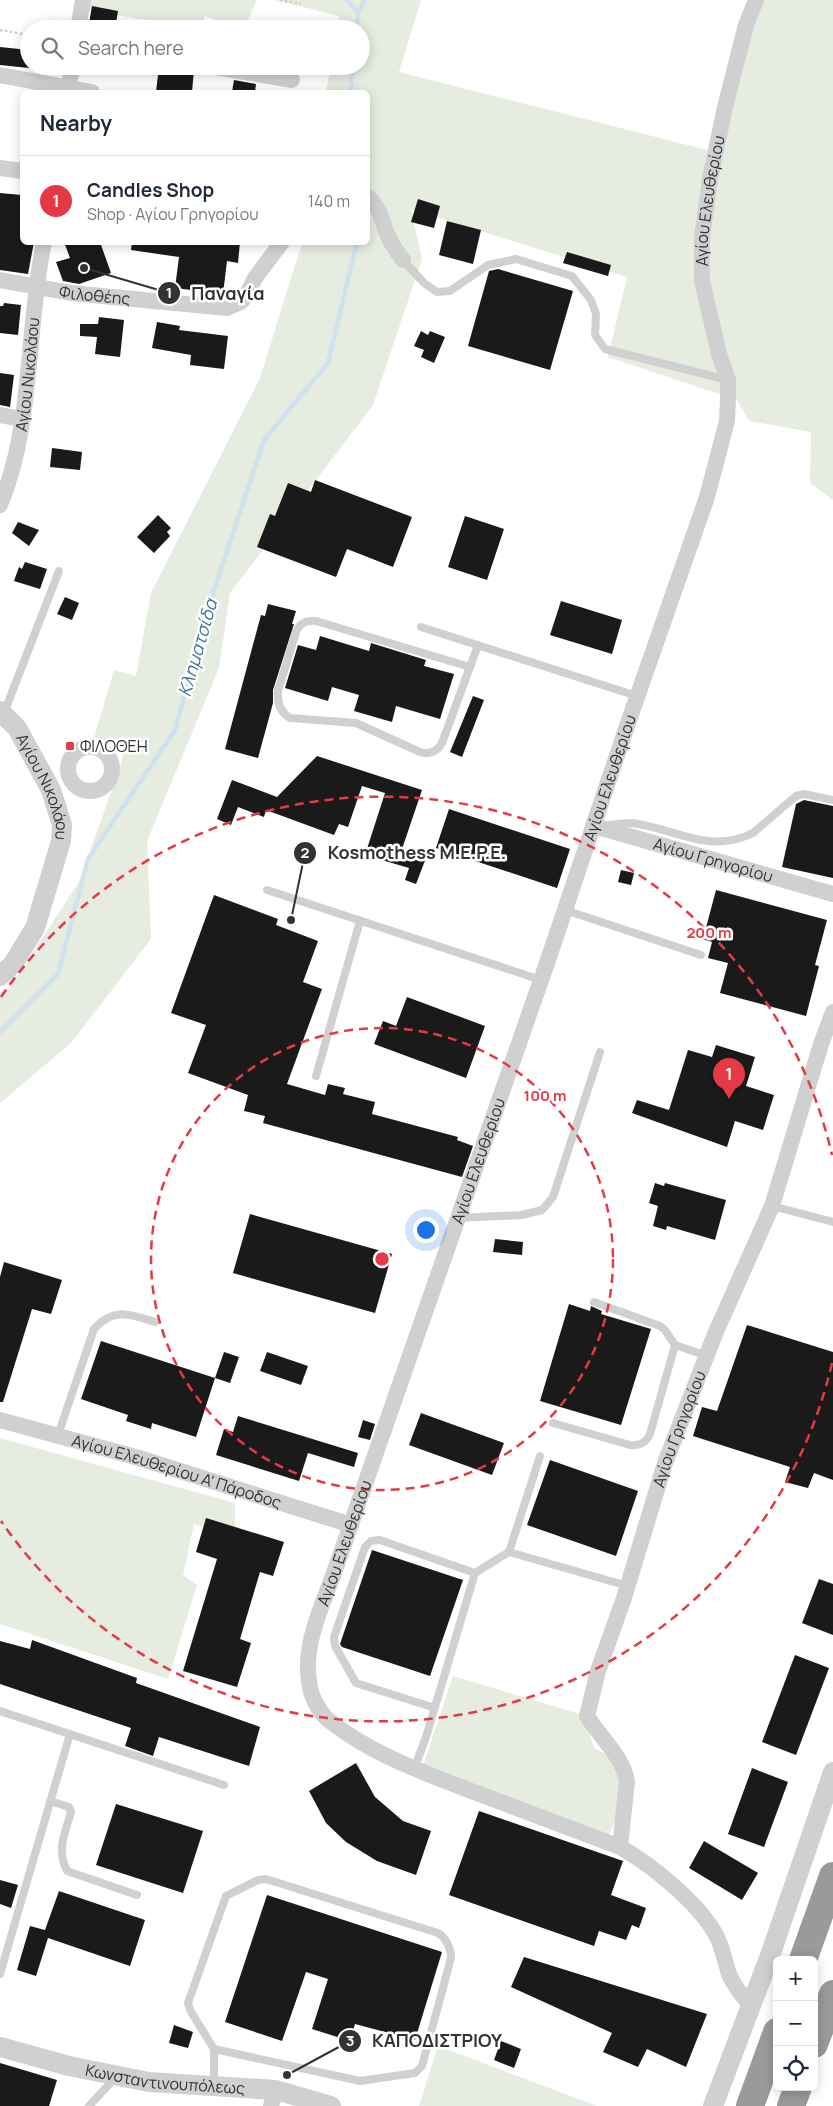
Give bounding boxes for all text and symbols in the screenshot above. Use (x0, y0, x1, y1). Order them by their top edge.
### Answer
search box (20, 20, 370, 75)
icon: search (38, 34, 66, 62)
text: Search here (78, 35, 184, 61)
text: Nearby (40, 109, 112, 137)
street label: Αγίου Ελευθερίου (691, 133, 730, 266)
text: Candles Shop (87, 177, 214, 203)
text: 1 (52, 190, 60, 212)
text: 140 m (308, 190, 350, 212)
text: Shop · Αγίου Γρηγορίου (87, 203, 258, 225)
callout: Παναγία (157, 277, 275, 310)
street label: Φιλοθέης (57, 280, 131, 310)
text: Παναγία (191, 281, 265, 305)
text: 1 (166, 282, 172, 303)
street label: Αγίου Νικολάου (10, 316, 44, 433)
water label: Κληματσίδα (172, 594, 223, 699)
street label: Αγίου Ελευθερίου (578, 712, 641, 844)
street label: Αγίου Νικολάου (11, 729, 73, 841)
place label: ΦΙΛΟΘΕΗ (80, 735, 148, 757)
marker: ΦΙΛΟΘΕΗ (64, 740, 76, 752)
street label: Αγίου Γρηγορίου (651, 832, 776, 887)
callout: Kosmothess M.E.P.E. (292, 836, 516, 869)
text: Kosmothess M.E.P.E. (328, 840, 506, 864)
text: 2 (301, 842, 310, 863)
text: 200 m (686, 922, 732, 943)
pin: 1 (713, 1058, 745, 1099)
text: 100 m (524, 1085, 566, 1106)
street label: Αγίου Ελευθερίου (446, 1095, 510, 1227)
your location (413, 1217, 439, 1243)
centre of rings (373, 1250, 391, 1268)
street label: Αγίου Γρηγορίου (647, 1367, 711, 1490)
street label: Αγίου Ελευθερίου Α' Πάροδος (69, 1429, 284, 1513)
street label: Αγίου Ελευθερίου (312, 1477, 377, 1609)
map controls (773, 1956, 818, 2091)
button: + (773, 1956, 818, 2001)
button: − (773, 2001, 818, 2046)
callout: ΚΑΠΟΔΙΣΤΡΙΟΥ (337, 2025, 512, 2058)
text: ΚΑΠΟΔΙΣΤΡΙΟΥ (372, 2028, 502, 2052)
text: 3 (346, 2030, 354, 2051)
button: locate (773, 2046, 818, 2091)
street label: Κωνσταντινουπόλεως (84, 2059, 246, 2099)

